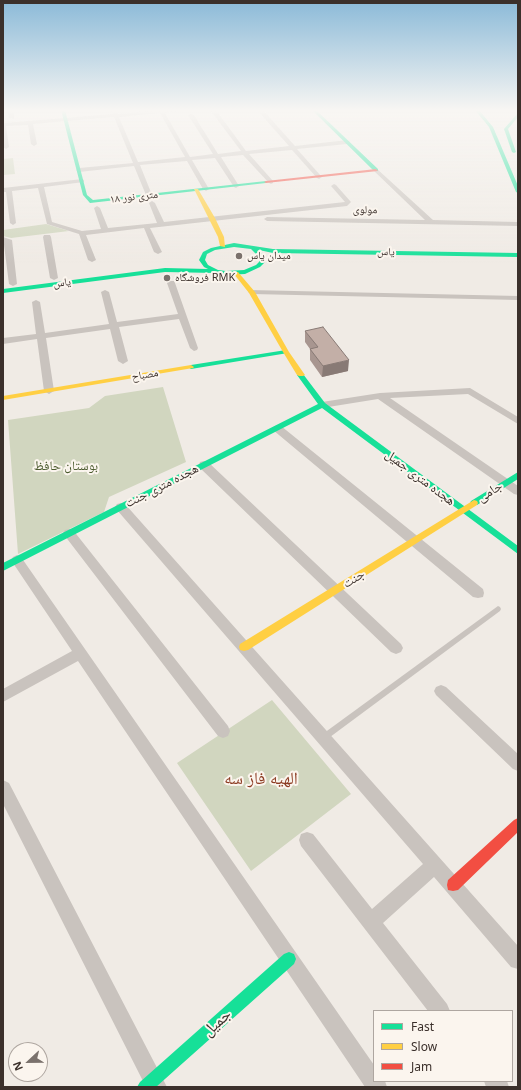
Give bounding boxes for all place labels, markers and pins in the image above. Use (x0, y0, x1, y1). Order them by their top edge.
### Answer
place label: میدان یاس (247, 249, 291, 263)
marker: میدان یاس (234, 251, 244, 261)
place label: فروشگاه RMK (175, 271, 235, 285)
marker: فروشگاه RMK (162, 273, 172, 283)

